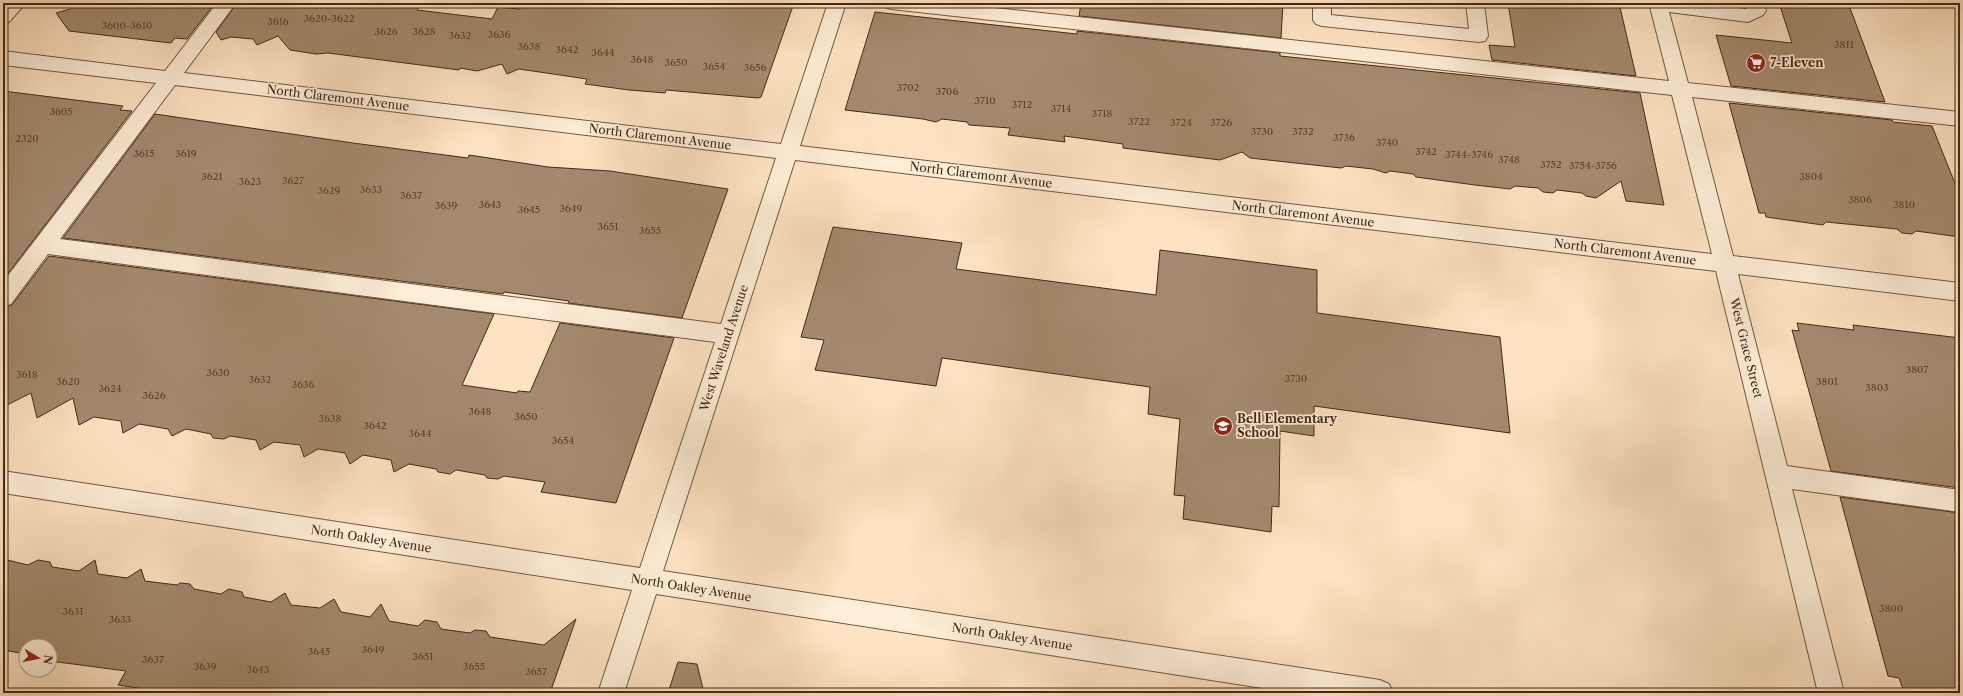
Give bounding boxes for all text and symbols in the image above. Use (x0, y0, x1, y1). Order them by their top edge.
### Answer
house number: 3620-3622 (304, 12, 355, 25)
house number: 3616 (267, 15, 289, 28)
house number: 3600-3610 (102, 19, 152, 32)
house number: 3626 (375, 25, 398, 38)
house number: 3628 (412, 25, 436, 38)
house number: 3636 (488, 28, 510, 41)
house number: 3632 (449, 29, 472, 42)
house number: 3811 (1834, 38, 1855, 51)
house number: 3638 (518, 40, 540, 53)
house number: 3642 (556, 43, 579, 56)
house number: 3644 (592, 46, 615, 59)
supermarket icon: 7-Eleven (1745, 52, 1767, 74)
house number: 3648 (630, 53, 654, 66)
place label: 7-Eleven (1770, 55, 1824, 70)
house number: 3650 (664, 56, 688, 69)
house number: 3654 (703, 60, 726, 73)
house number: 3656 (744, 61, 766, 74)
street label: North Claremont Avenue (266, 81, 410, 114)
house number: 3702 (897, 81, 920, 94)
house number: 3706 (936, 85, 958, 98)
house number: 3710 (975, 94, 995, 107)
house number: 3712 (1012, 98, 1032, 111)
house number: 3714 (1051, 102, 1071, 115)
house number: 3605 (49, 105, 73, 118)
house number: 3718 (1092, 107, 1112, 120)
house number: 3722 (1128, 115, 1150, 128)
house number: 3724 (1170, 116, 1192, 129)
house number: 3726 (1210, 116, 1232, 129)
street label: North Claremont Avenue (588, 120, 732, 153)
house number: 3730 (1251, 125, 1273, 138)
house number: 3732 (1292, 125, 1314, 138)
house number: 3736 (1333, 131, 1355, 144)
house number: 2320 (15, 132, 39, 145)
house number: 3740 (1376, 136, 1398, 149)
house number: 3742 (1415, 145, 1437, 158)
house number: 3615 (134, 147, 155, 160)
house number: 3619 (175, 147, 197, 160)
house number: 3744-3746 (1445, 148, 1493, 161)
house number: 3748 (1498, 153, 1520, 166)
street label: North Claremont Avenue (909, 158, 1053, 191)
house number: 3752 (1540, 158, 1562, 171)
house number: 3754-3756 (1569, 159, 1617, 172)
house number: 3621 (201, 170, 223, 183)
house number: 3804 (1799, 170, 1823, 183)
house number: 3627 (282, 174, 304, 187)
house number: 3623 (239, 175, 261, 188)
house number: 3633 (360, 183, 382, 196)
house number: 3629 (318, 184, 341, 197)
house number: 3637 (400, 189, 422, 202)
house number: 3806 (1848, 193, 1872, 206)
street label: North Claremont Avenue (1231, 197, 1375, 230)
house number: 3643 (479, 198, 501, 211)
house number: 3810 (1893, 198, 1915, 211)
house number: 3639 (435, 199, 457, 212)
house number: 3649 (559, 202, 583, 215)
house number: 3645 (518, 203, 540, 216)
house number: 3651 (598, 220, 619, 233)
house number: 3655 (639, 224, 661, 237)
street label: North Claremont Avenue (1553, 235, 1697, 268)
street label: West Waveland Avenue (696, 282, 751, 414)
street label: West Grace Street (1727, 295, 1766, 400)
house number: 3807 (1906, 363, 1928, 376)
house number: 3630 (206, 366, 230, 379)
house number: 3618 (16, 368, 38, 381)
house number: 3730 (1285, 372, 1307, 385)
house number: 3632 (249, 373, 272, 386)
house number: 3620 (56, 375, 80, 388)
house number: 3801 (1816, 375, 1839, 388)
house number: 3636 (292, 378, 314, 391)
house number: 3803 (1865, 381, 1889, 394)
house number: 3624 (99, 382, 122, 395)
house number: 3626 (143, 389, 166, 402)
house number: 3648 (468, 405, 492, 418)
house number: 3650 (514, 410, 538, 423)
place label: Bell Elementary School (1237, 411, 1338, 440)
house number: 3638 (319, 412, 341, 425)
school or university icon: Bell Elementary School (1212, 415, 1234, 437)
house number: 3642 (364, 419, 387, 432)
house number: 3644 (409, 427, 432, 440)
house number: 3654 (552, 434, 575, 447)
street label: North Oakley Avenue (310, 522, 433, 555)
street label: North Oakley Avenue (630, 571, 753, 604)
house number: 3800 (1879, 602, 1903, 615)
house number: 3631 (62, 605, 84, 618)
house number: 3633 (109, 613, 131, 626)
street label: North Oakley Avenue (951, 620, 1074, 653)
north arrow (18, 638, 58, 678)
house number: 3649 (361, 643, 385, 656)
house number: 3645 (308, 645, 330, 658)
house number: 3651 (413, 650, 434, 663)
house number: 3637 (142, 653, 164, 666)
text: N (40, 654, 56, 666)
house number: 3639 (194, 660, 216, 673)
house number: 3655 (463, 660, 485, 673)
house number: 3643 (247, 663, 269, 676)
house number: 3657 (525, 665, 547, 678)

